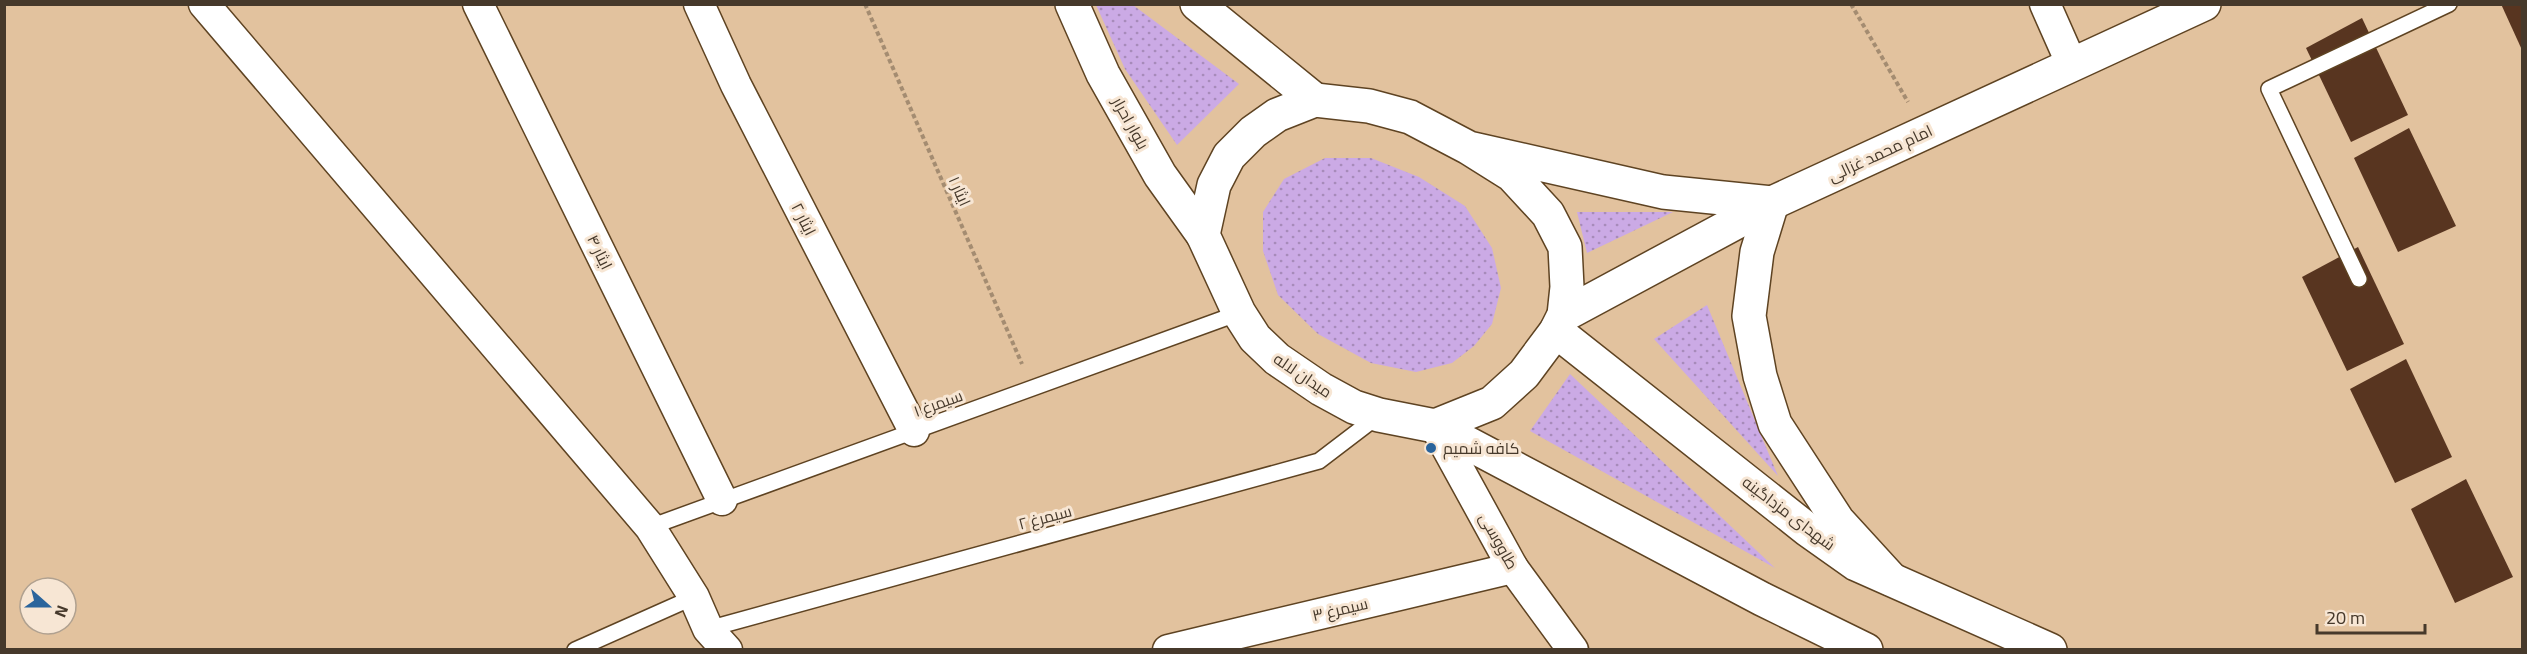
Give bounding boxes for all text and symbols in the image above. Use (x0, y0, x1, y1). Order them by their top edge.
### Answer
street label: بلوار احرار (1104, 90, 1158, 155)
street label: امام محمد غزالی (1823, 116, 1937, 190)
street label: ایثار ۱ (940, 171, 980, 211)
street label: ایثار ۲ (783, 197, 825, 241)
street label: ایثار ۴ (579, 229, 621, 275)
street label: میدان لاله (1267, 344, 1339, 406)
street label: سیمرغ ۱ (909, 380, 967, 426)
place label: کافه شمیم (1443, 433, 1519, 463)
marker: کافه شمیم (1424, 441, 1438, 455)
street label: شهدای مزداگینه (1736, 468, 1842, 558)
street label: سیمرغ ۲ (1015, 495, 1075, 539)
street label: طاووسی (1471, 507, 1527, 575)
north arrow (18, 576, 78, 636)
street label: سیمرغ ۳ (1309, 588, 1371, 630)
scale bar (2317, 597, 2425, 635)
text: N (46, 601, 78, 622)
text: 20 m (2326, 601, 2365, 634)

